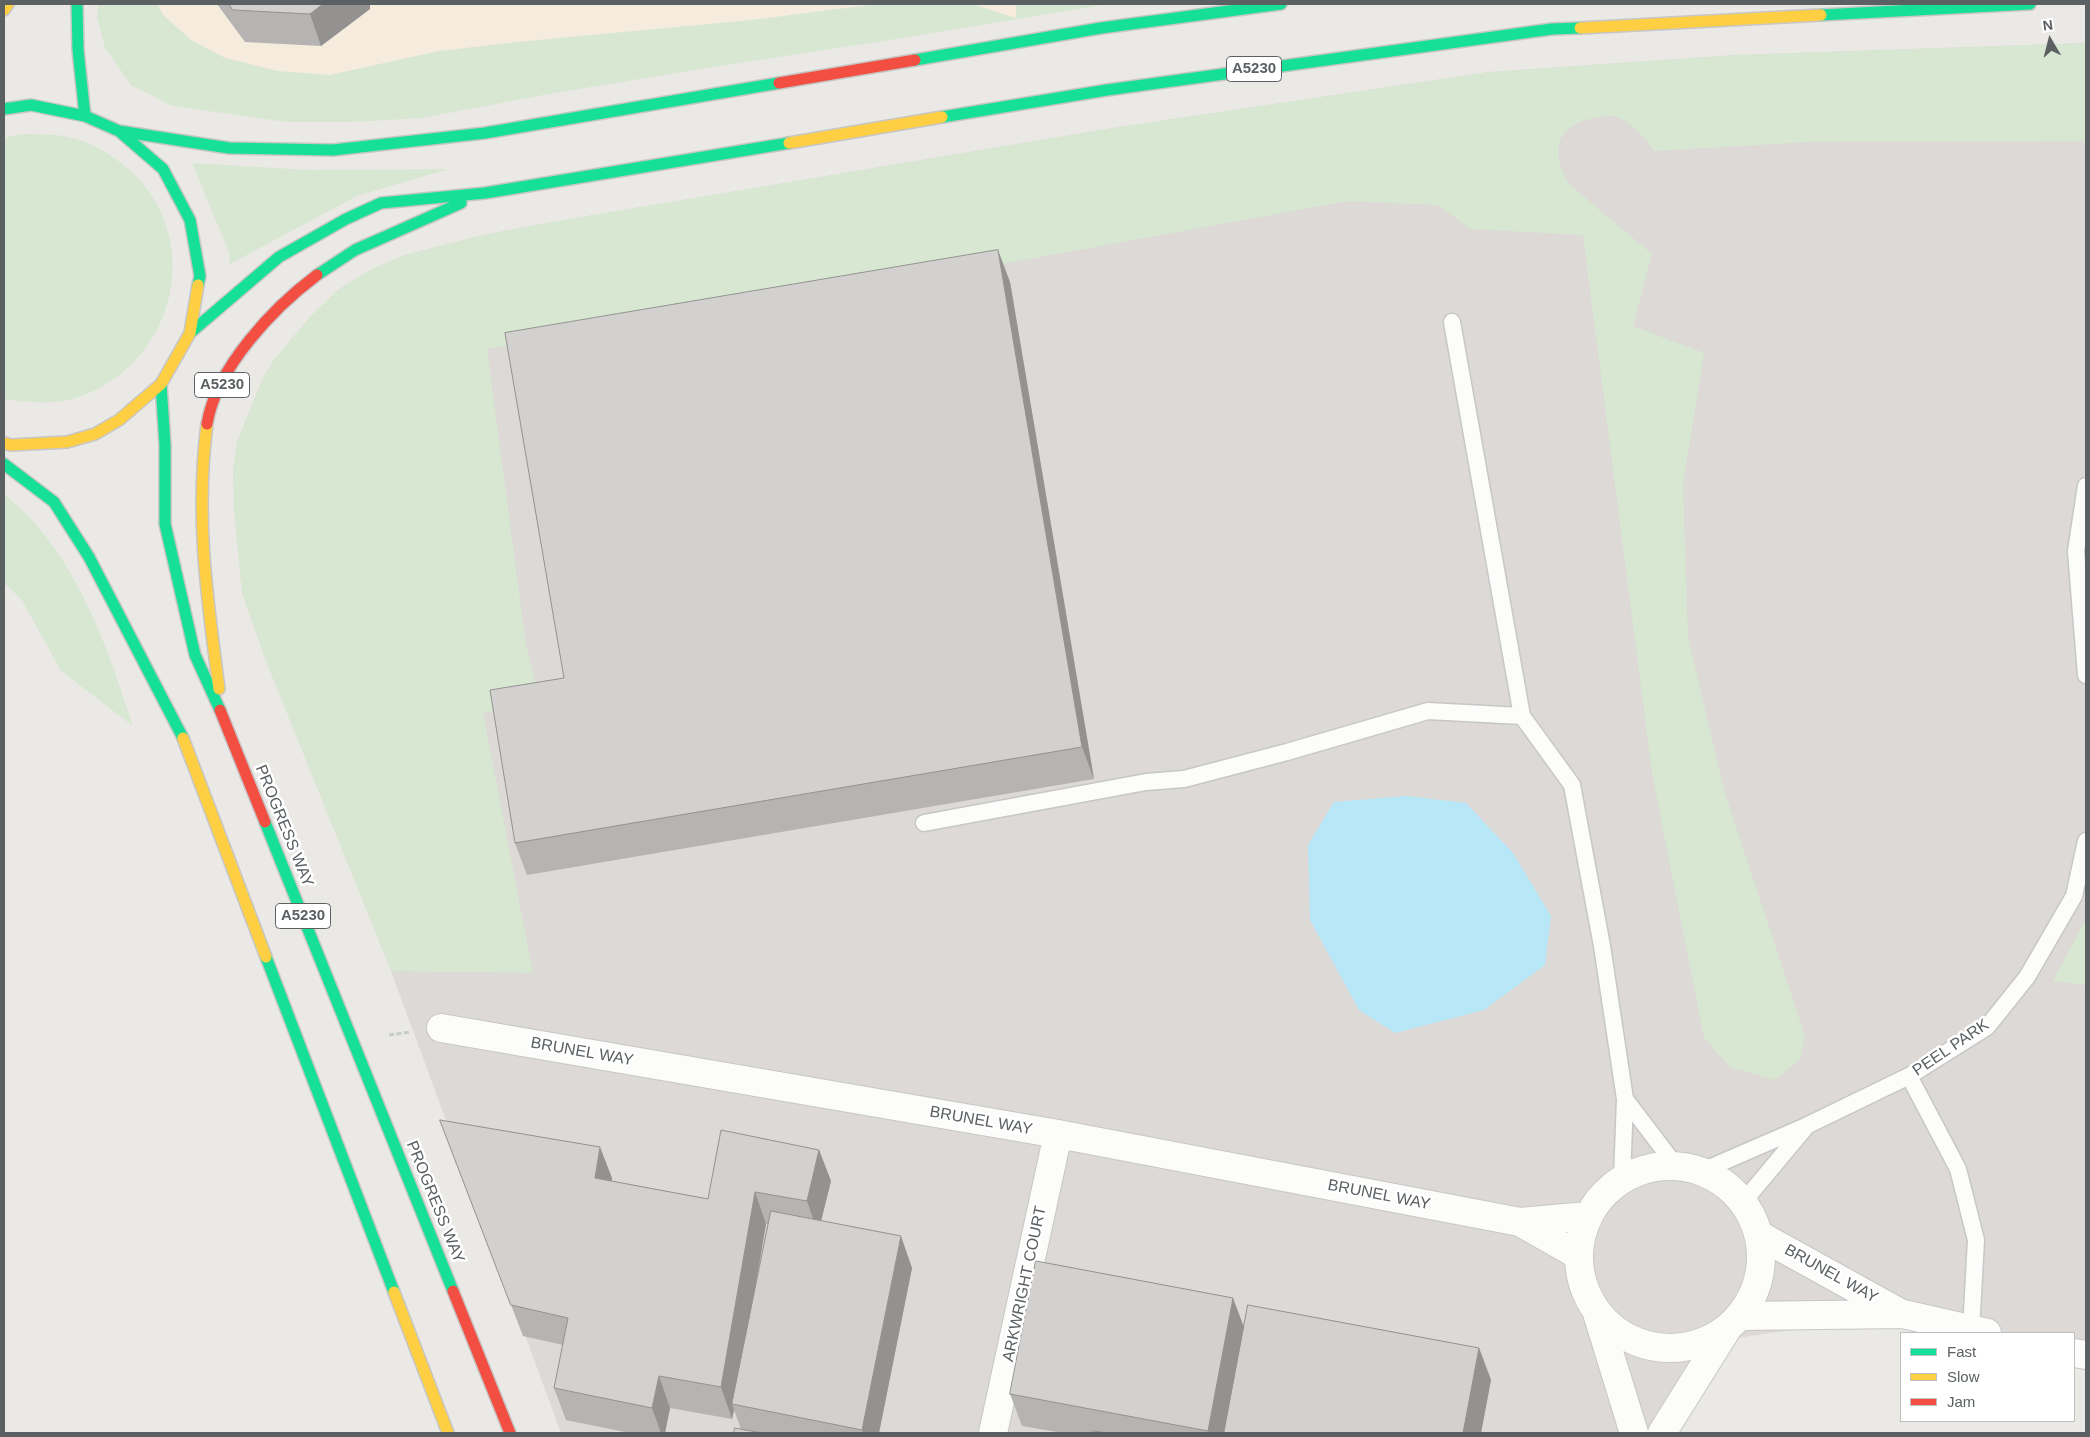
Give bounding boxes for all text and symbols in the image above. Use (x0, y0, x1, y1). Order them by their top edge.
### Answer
north arrow (2025, 15, 2075, 65)
text: N (2042, 17, 2054, 34)
road number: A5230 (1226, 56, 1282, 82)
road number: A5230 (194, 372, 250, 398)
street label: PROGRESS WAY (251, 762, 317, 890)
road number: A5230 (276, 904, 330, 928)
street label: PEEL PARK (1909, 1016, 1993, 1080)
street label: BRUNEL WAY (529, 1034, 635, 1070)
street label: BRUNEL WAY (928, 1103, 1034, 1139)
street label: PROGRESS WAY (402, 1138, 468, 1266)
street label: BRUNEL WAY (1326, 1176, 1432, 1214)
street label: ARKWRIGHT COURT (999, 1204, 1051, 1364)
street label: BRUNEL WAY (1781, 1240, 1881, 1308)
legend (1900, 1332, 2075, 1422)
text: Fast (1947, 1343, 1976, 1360)
text: Slow (1947, 1368, 1980, 1385)
text: Jam (1947, 1393, 1975, 1410)

